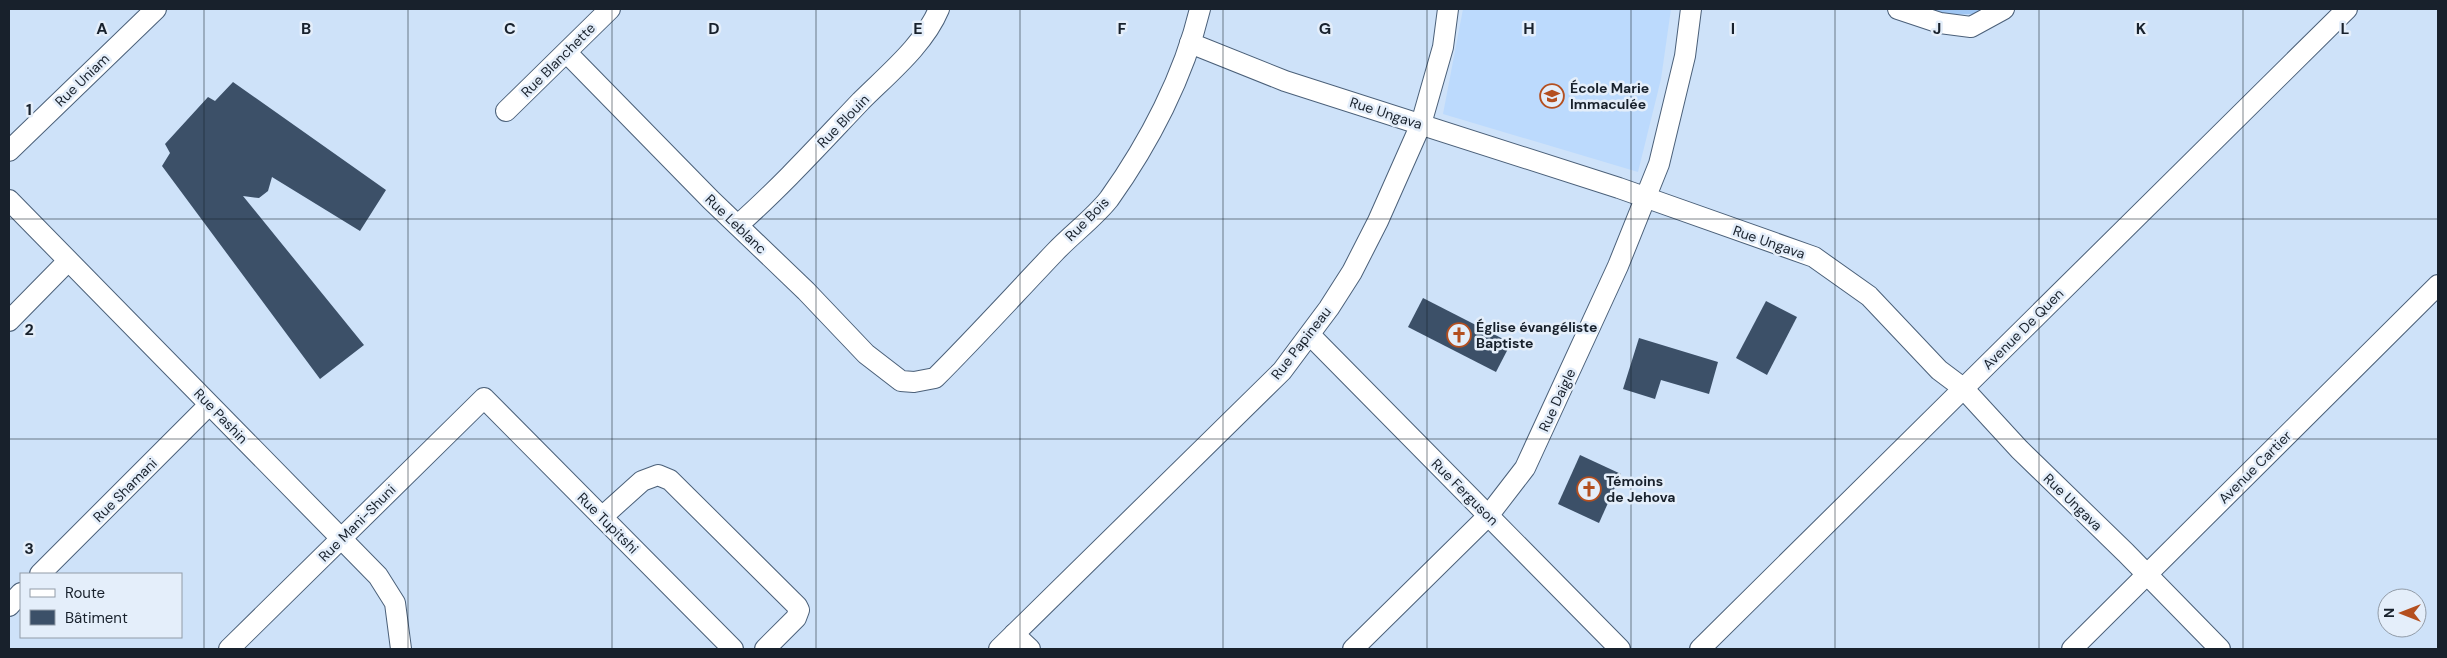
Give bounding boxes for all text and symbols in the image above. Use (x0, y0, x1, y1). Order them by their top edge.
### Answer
text: A (96, 18, 108, 39)
text: B (301, 18, 311, 39)
text: C (504, 18, 516, 39)
text: D (708, 18, 720, 39)
text: E (913, 18, 923, 39)
text: F (1118, 18, 1127, 39)
text: G (1319, 18, 1331, 39)
text: H (1523, 18, 1535, 39)
text: I (1731, 18, 1735, 39)
text: J (1933, 18, 1941, 39)
text: K (2136, 18, 2147, 39)
text: L (2341, 18, 2350, 39)
street label: Rue Blanchette (517, 19, 599, 101)
street label: Rue Uniam (51, 50, 113, 110)
place label: École Marie Immaculée (1570, 79, 1649, 113)
school or university icon: École Marie Immaculée (1539, 83, 1565, 109)
street label: Rue Blouin (813, 91, 873, 151)
street label: Rue Ungava (1348, 93, 1424, 133)
text: 1 (26, 99, 32, 120)
street label: Rue Leblanc (701, 190, 771, 258)
street label: Rue Bois (1061, 193, 1113, 245)
street label: Rue Ungava (1731, 221, 1807, 263)
street label: Avenue De Quen (1979, 285, 2067, 373)
street label: Rue Papineau (1267, 303, 1335, 383)
place label: Église évangéliste Baptiste (1476, 318, 1597, 352)
text: 2 (24, 319, 34, 340)
church icon: Église évangéliste Baptiste (1446, 322, 1472, 348)
street label: Rue Daigle (1535, 366, 1579, 434)
street label: Rue Pashin (190, 385, 252, 447)
street label: Avenue Cartier (2215, 427, 2295, 507)
street label: Rue Shamani (89, 454, 161, 526)
street label: Rue Ferguson (1428, 455, 1502, 529)
street label: Rue Ungava (2040, 469, 2106, 535)
place label: Témoins de Jehova (1606, 472, 1675, 506)
church icon: Témoins de Jehova (1576, 476, 1602, 502)
street label: Rue Mani-Shuni (315, 481, 399, 565)
street label: Rue Tupitshi (574, 489, 642, 557)
text: 3 (24, 538, 34, 559)
legend (20, 573, 182, 638)
text: Route (65, 583, 105, 603)
north arrow (2377, 588, 2427, 638)
text: Bâtiment (65, 608, 128, 628)
text: N (2380, 608, 2398, 618)

